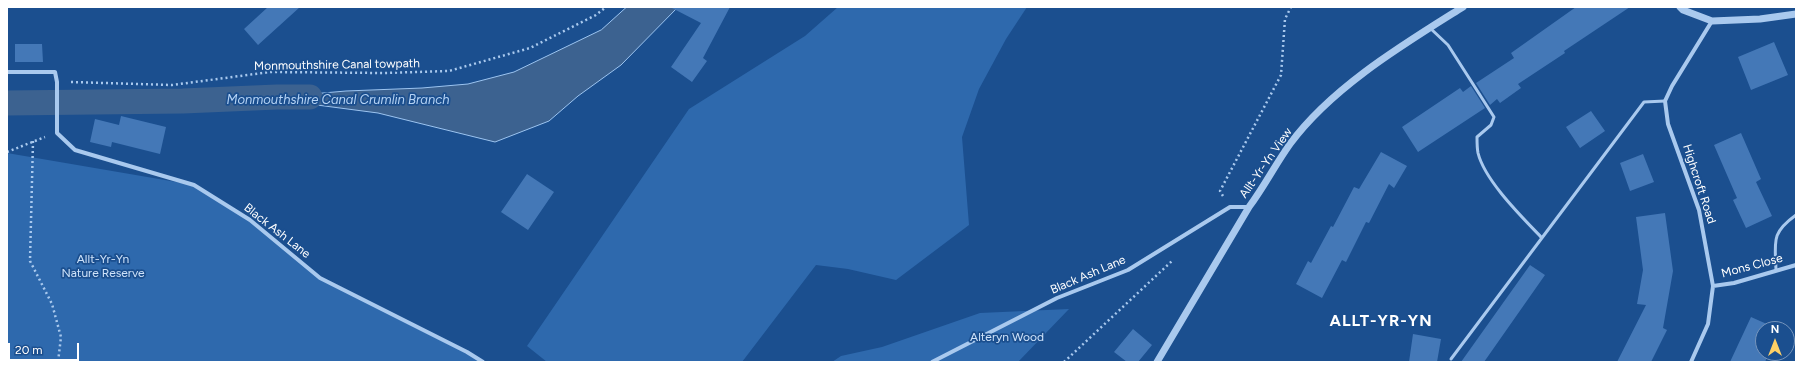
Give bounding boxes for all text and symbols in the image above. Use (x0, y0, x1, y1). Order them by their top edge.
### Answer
street label: Monmouthshire Canal towpath (254, 56, 420, 74)
water label: Monmouthshire Canal Crumlin Branch (226, 92, 450, 108)
street label: Allt-Yr-Yn View (1236, 125, 1296, 201)
street label: Highcroft Road (1679, 142, 1719, 226)
street label: Black Ash Lane (241, 201, 313, 261)
street label: Mons Close (1720, 251, 1784, 281)
park label: Allt-Yr-Yn Nature Reserve (61, 252, 145, 280)
street label: Black Ash Lane (1048, 253, 1128, 297)
district label: ALLT-YR-YN (1330, 311, 1432, 331)
north arrow (1755, 321, 1795, 361)
text: N (1771, 323, 1779, 336)
park label: Alteryn Wood (970, 330, 1044, 344)
scale bar (10, 335, 81, 361)
text: 20 m (15, 343, 43, 357)

